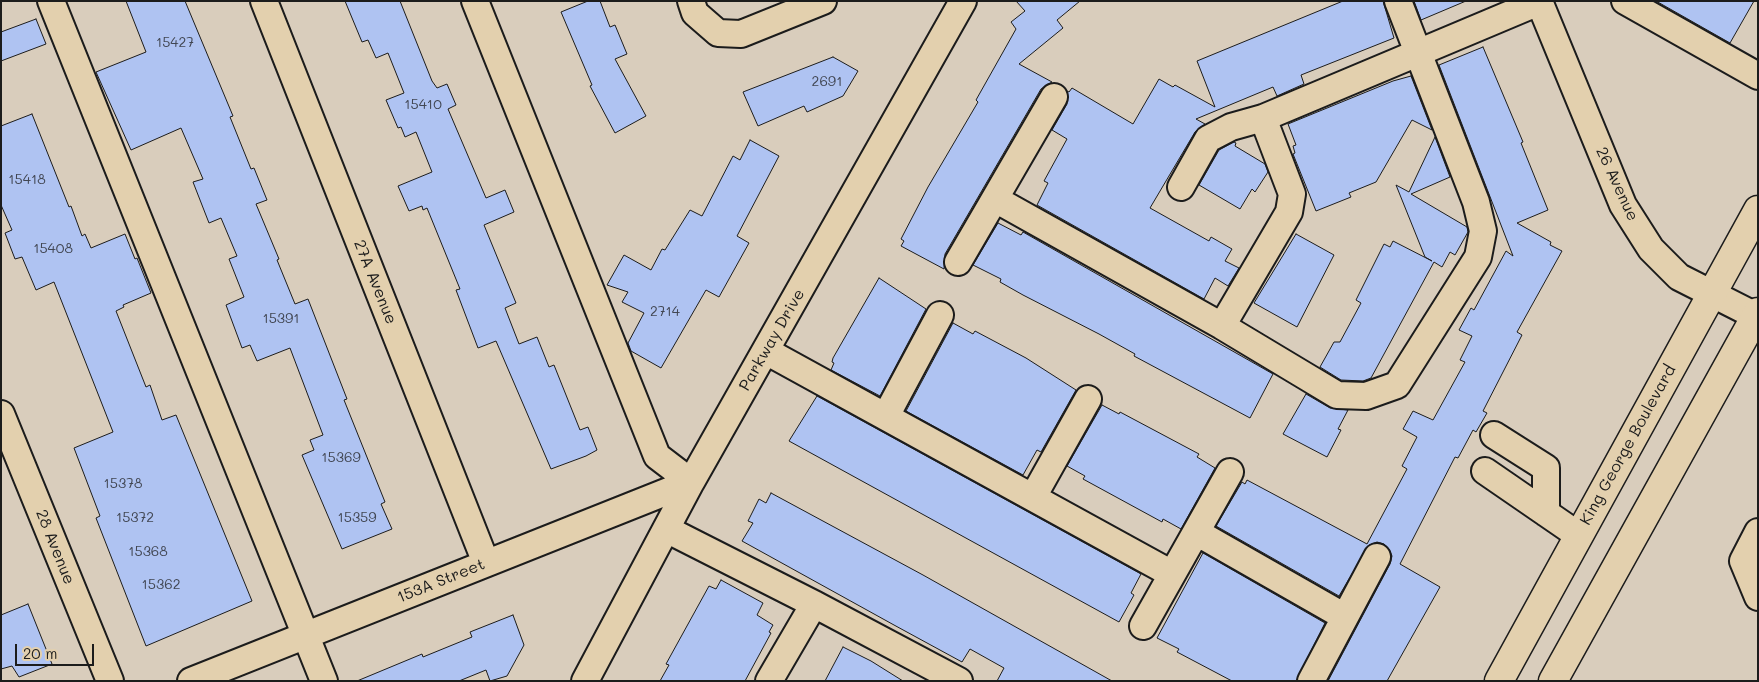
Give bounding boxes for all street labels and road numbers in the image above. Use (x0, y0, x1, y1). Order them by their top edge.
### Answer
street label: 26 Avenue (1592, 144, 1642, 224)
street label: 27A Avenue (349, 237, 401, 327)
street label: Parkway Drive (735, 286, 809, 394)
street label: King George Boulevard (1576, 362, 1680, 528)
street label: 28 Avenue (31, 507, 79, 587)
street label: 153A Street (394, 555, 488, 607)

